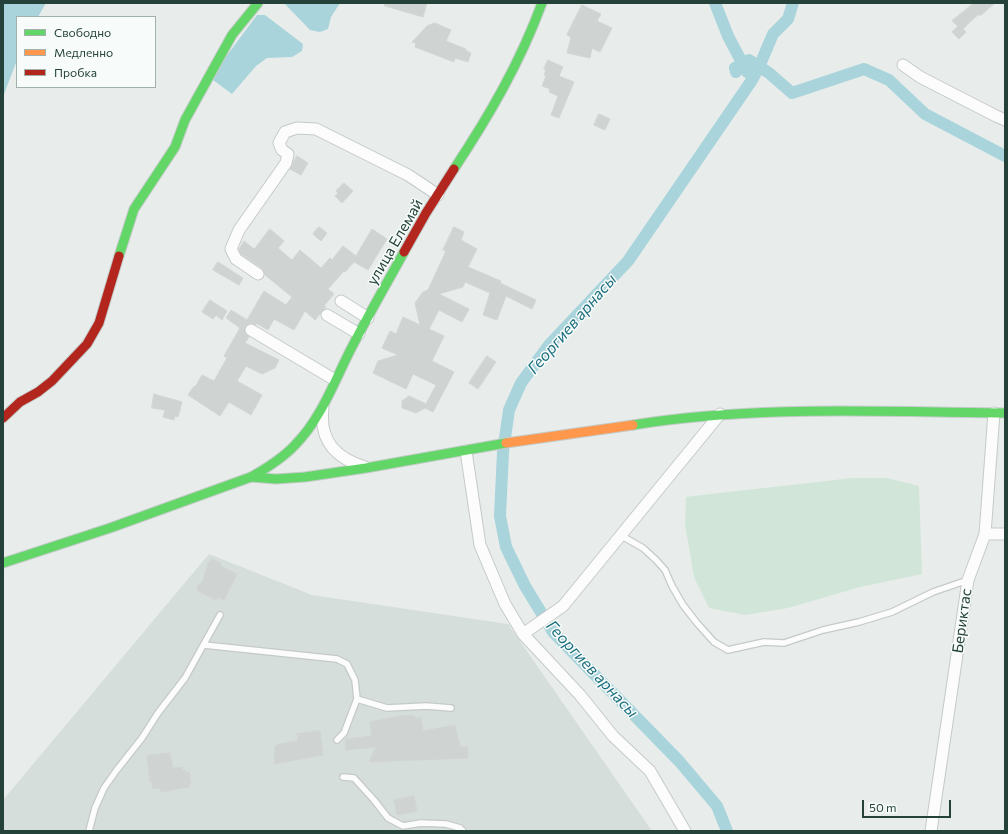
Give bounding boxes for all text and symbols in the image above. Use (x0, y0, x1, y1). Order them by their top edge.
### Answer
legend (16, 16, 156, 88)
text: Свободно (54, 25, 111, 39)
text: Медленно (54, 45, 113, 59)
text: Пробка (54, 65, 97, 79)
street label: улица Елемай (363, 196, 427, 288)
water label: Георгиев арнасы (523, 270, 621, 378)
street label: Бериктас (949, 588, 975, 654)
water label: Георгиев арнасы (542, 616, 642, 722)
scale bar (864, 792, 953, 818)
text: 50 m (869, 800, 897, 814)

